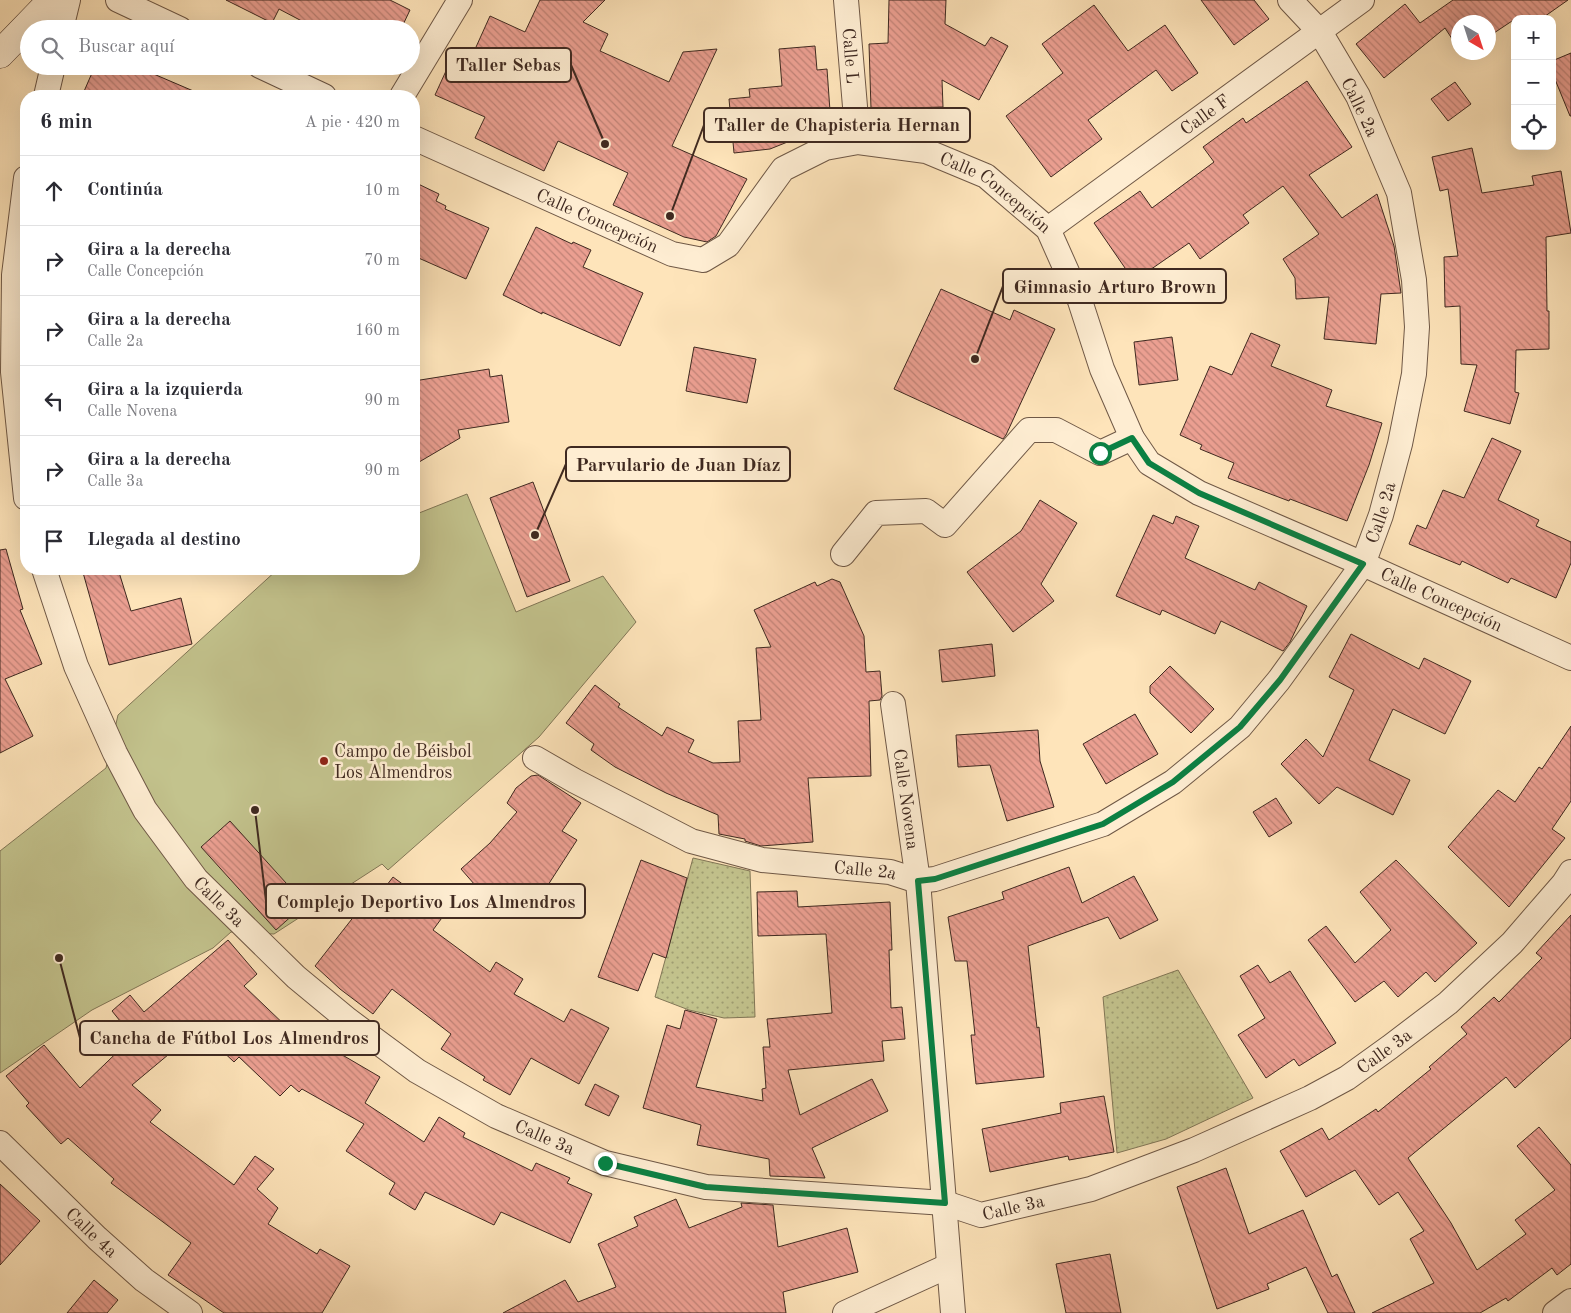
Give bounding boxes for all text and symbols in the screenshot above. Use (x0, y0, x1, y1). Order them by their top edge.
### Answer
north arrow (1451, 15, 1496, 60)
map controls (1511, 15, 1556, 150)
button: + (1511, 15, 1556, 60)
search box (20, 20, 420, 75)
street label: Calle L (838, 27, 861, 85)
icon: search (38, 34, 66, 62)
text: Buscar aquí (78, 38, 174, 57)
callout: Taller Sebas (446, 48, 571, 82)
text: Taller Sebas (455, 57, 561, 76)
button: − (1511, 60, 1556, 105)
street label: Calle 2a (1337, 75, 1381, 140)
street label: Calle F (1177, 92, 1233, 139)
button: locate (1511, 105, 1556, 150)
callout: Taller de Chapisteria Hernan (704, 108, 970, 142)
text: 6 min (40, 112, 93, 133)
text: A pie · 420 m (305, 115, 400, 131)
text: Taller de Chapisteria Hernan (714, 117, 960, 136)
street label: Calle Concepción (937, 150, 1054, 237)
icon: ahead (40, 177, 68, 205)
text: Continúa (87, 181, 163, 200)
text: 10 m (364, 183, 400, 199)
street label: Calle Concepción (533, 186, 661, 257)
text: Gira a la derecha (87, 241, 231, 260)
icon: right (40, 247, 68, 275)
text: 70 m (364, 253, 400, 269)
text: Calle Concepción (87, 264, 204, 280)
callout: Gimnasio Arturo Brown (1003, 269, 1226, 303)
text: Gimnasio Arturo Brown (1014, 279, 1216, 298)
text: Gira a la derecha (87, 311, 231, 330)
icon: right (40, 317, 68, 345)
text: 160 m (355, 323, 400, 339)
text: Calle 2a (87, 334, 143, 350)
text: Gira a la izquierda (87, 381, 243, 400)
icon: left (40, 387, 68, 415)
text: 90 m (364, 393, 400, 409)
text: Calle Novena (87, 404, 177, 420)
route start (1089, 442, 1112, 465)
callout: Parvulario de Juan Díaz (566, 447, 790, 481)
text: Gira a la derecha (87, 451, 231, 470)
icon: right (40, 457, 68, 485)
text: Parvulario de Juan Díaz (576, 457, 780, 476)
text: 90 m (364, 463, 400, 479)
text: Calle 3a (87, 474, 143, 490)
street label: Calle 2a (1363, 480, 1399, 546)
icon: arrive (40, 527, 68, 555)
text: Llegada al destino (87, 531, 241, 550)
street label: Calle Concepción (1377, 565, 1505, 636)
place label: Campo de Béisbol Los Almendros (334, 743, 472, 782)
street label: Calle Novena (889, 748, 921, 851)
marker: Campo de Béisbol Los Almendros (318, 755, 330, 767)
street label: Calle 2a (833, 859, 899, 884)
street label: Calle 3a (189, 874, 247, 931)
callout: Complejo Deportivo Los Almendros (266, 884, 585, 918)
text: Complejo Deportivo Los Almendros (277, 894, 575, 913)
callout: Cancha de Fútbol Los Almendros (80, 1021, 379, 1055)
street label: Calle 3a (1354, 1026, 1416, 1078)
text: Cancha de Fútbol Los Almendros (89, 1030, 369, 1049)
street label: Calle 3a (512, 1117, 577, 1159)
route end (594, 1152, 617, 1175)
street label: Calle 3a (981, 1192, 1046, 1224)
street label: Calle 4a (62, 1205, 120, 1261)

